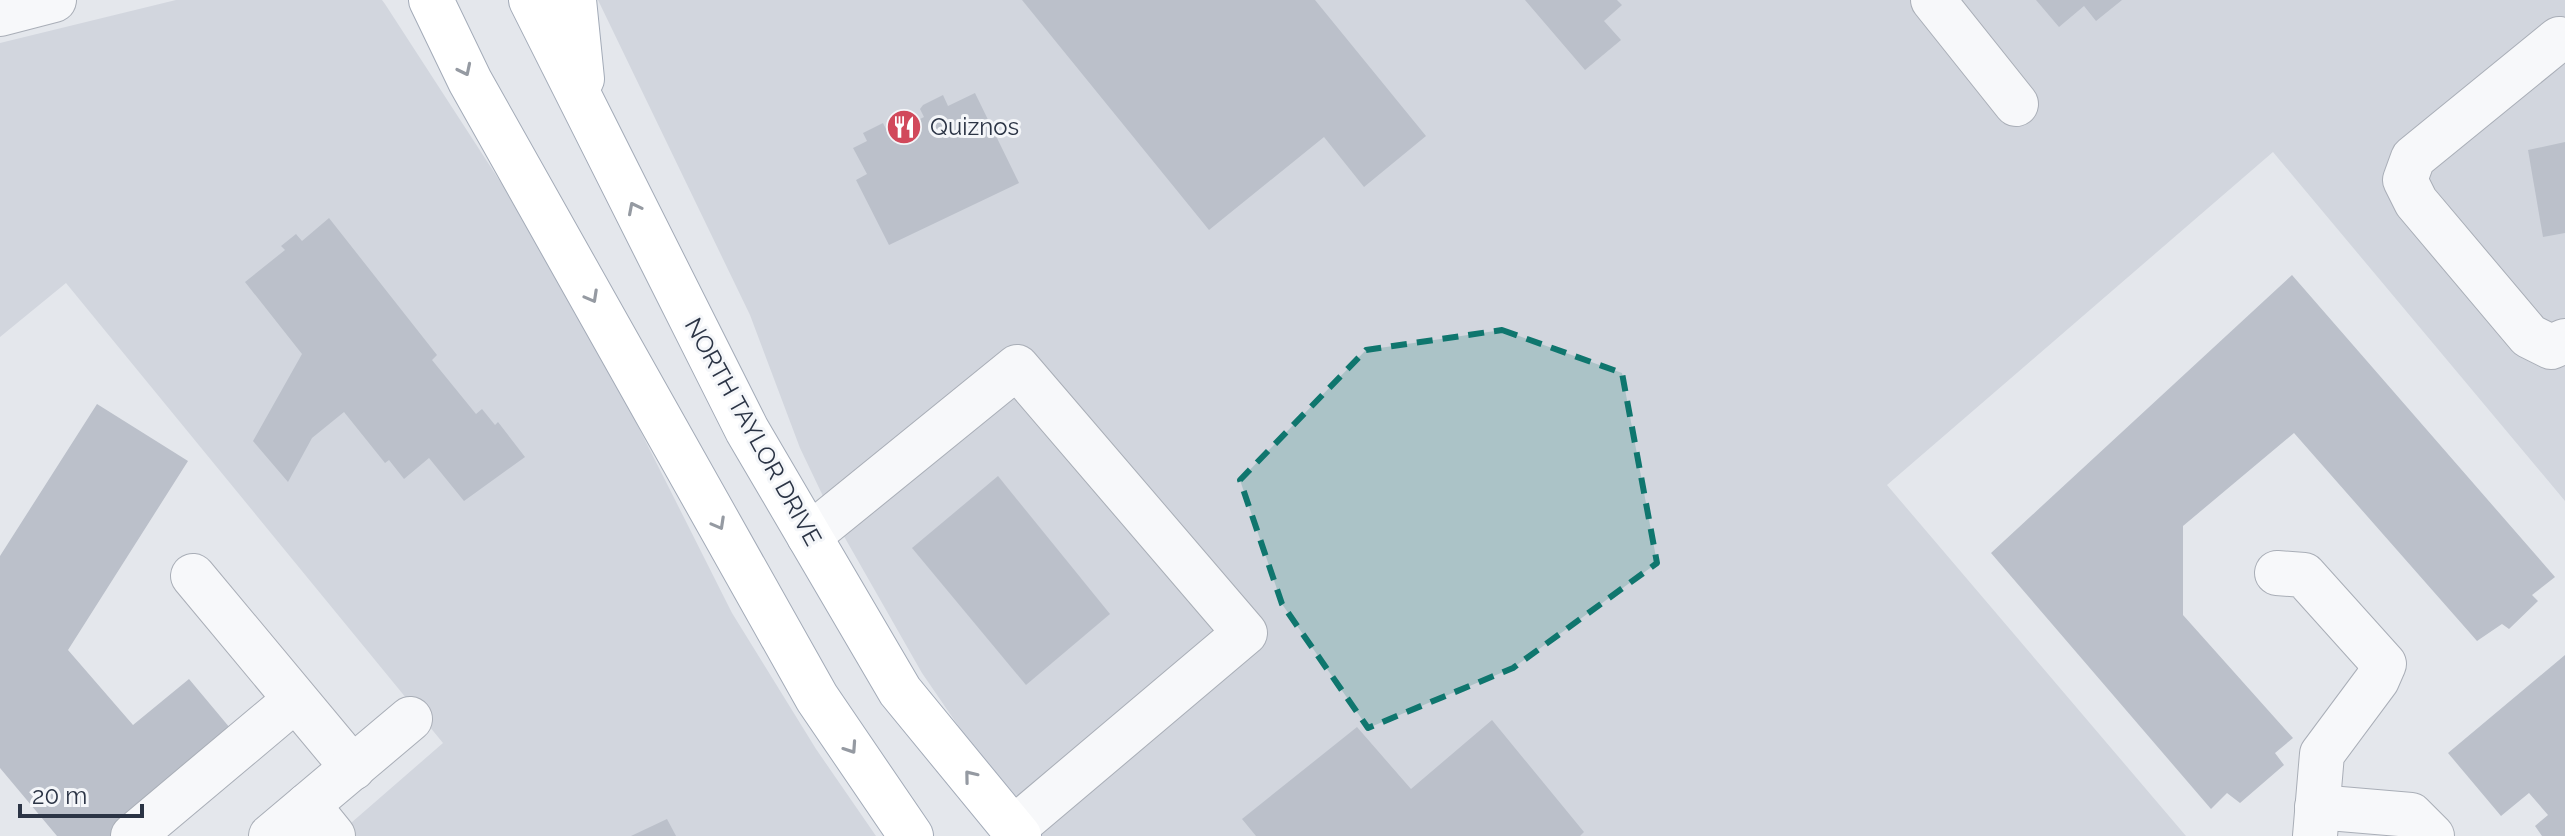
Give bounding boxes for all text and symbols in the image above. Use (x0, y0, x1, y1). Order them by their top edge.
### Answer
one-way arrow (455, 62, 471, 77)
restaurant icon: Quiznos (885, 108, 923, 146)
place label: Quiznos (930, 112, 1019, 141)
one-way arrow (629, 201, 644, 216)
one-way arrow (582, 289, 598, 303)
street label: NORTH TAYLOR DRIVE (679, 313, 828, 551)
one-way arrow (709, 515, 725, 530)
one-way arrow (841, 739, 856, 754)
scale bar (20, 768, 142, 818)
one-way arrow (965, 770, 979, 785)
text: 20 m (32, 781, 87, 810)

